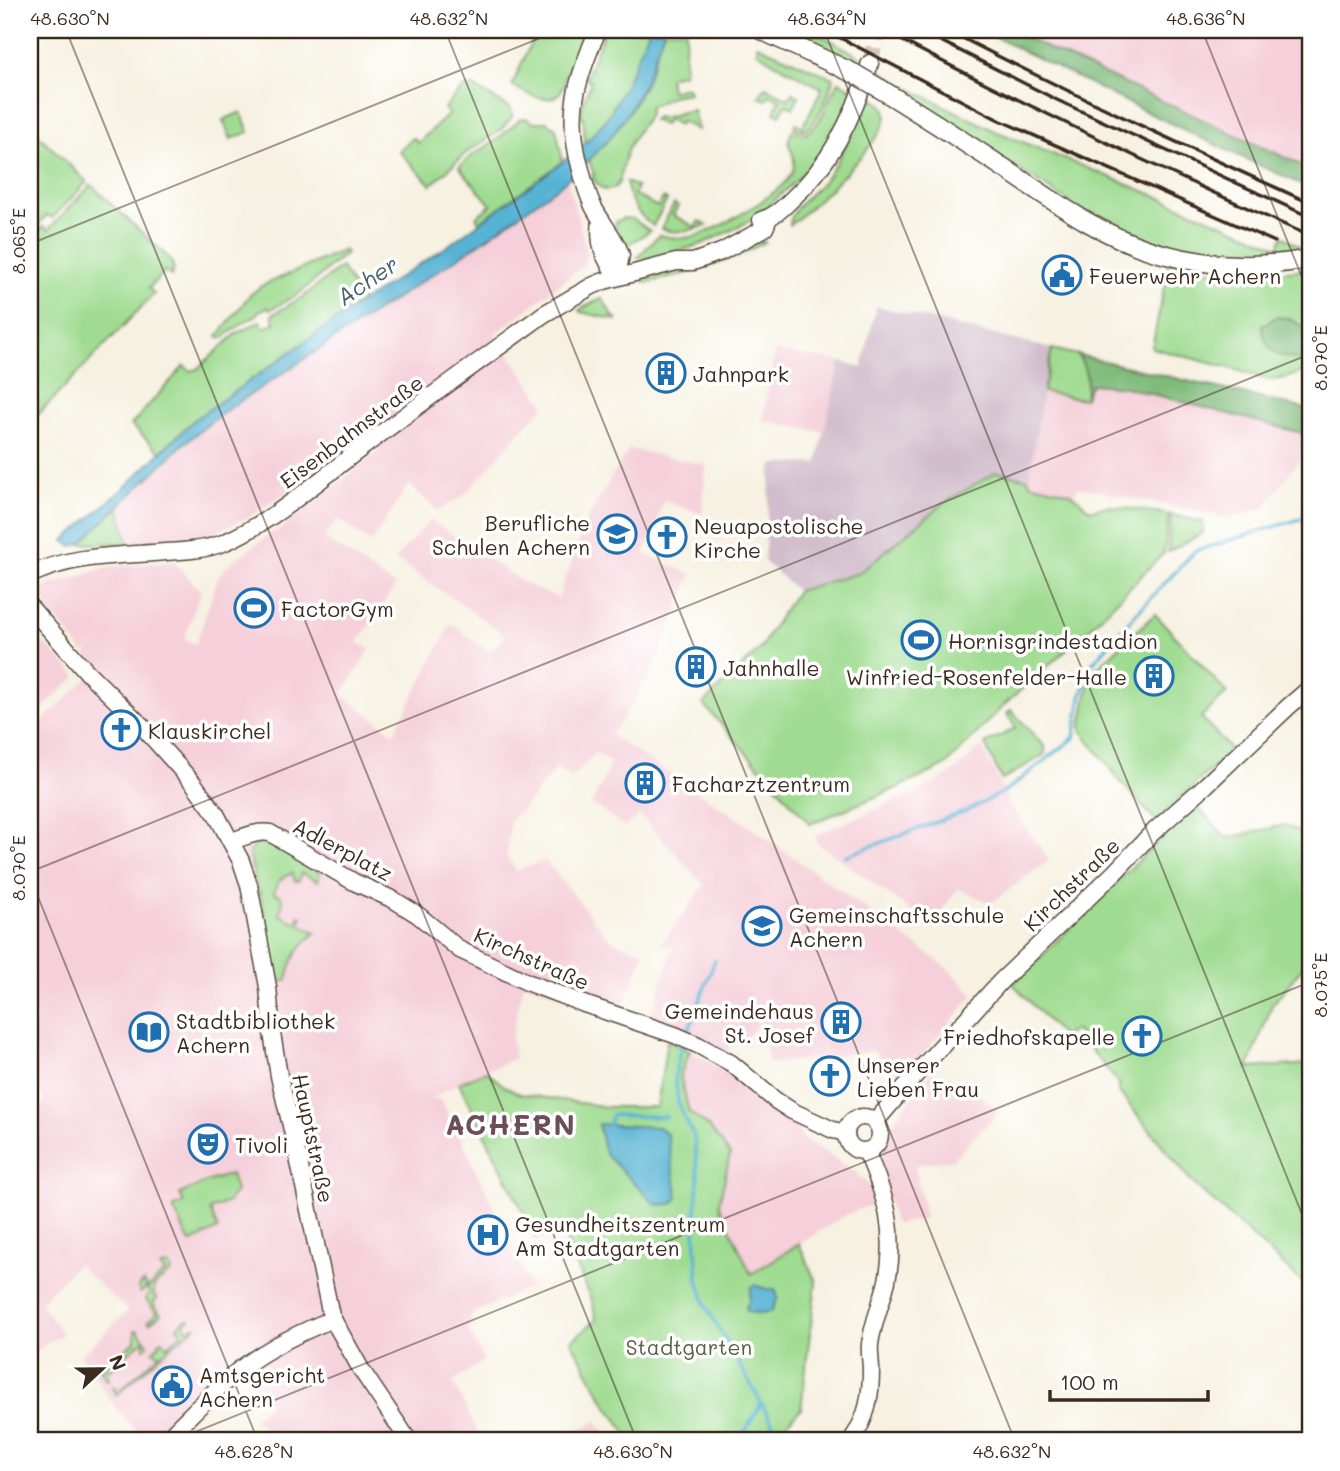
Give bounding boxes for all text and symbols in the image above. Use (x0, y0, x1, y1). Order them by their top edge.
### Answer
text: 48.630°N (30, 6, 110, 30)
text: 48.632°N (410, 6, 488, 30)
text: 48.634°N (788, 6, 866, 30)
text: 48.636°N (1166, 6, 1246, 30)
text: 8.065°E (6, 208, 30, 274)
water label: Acher (330, 248, 404, 312)
public building icon: Feuerwehr Achern (1041, 254, 1083, 296)
place label: Feuerwehr Achern (1089, 262, 1281, 289)
text: 8.070°E (1308, 325, 1332, 391)
building icon: Jahnpark (645, 352, 687, 394)
place label: Jahnpark (693, 360, 789, 387)
street label: Eisenbahnstraße (274, 368, 428, 494)
place label: Berufliche Schulen Achern (432, 509, 590, 560)
place label: Neuapostolische Kirche (694, 512, 863, 563)
school or university icon: Berufliche Schulen Achern (596, 513, 638, 555)
church icon: Neuapostolische Kirche (646, 516, 688, 558)
sports icon: FactorGym (233, 587, 275, 629)
place label: FactorGym (281, 595, 394, 622)
sports icon: Hornisgrindestadion (900, 619, 942, 661)
place label: Hornisgrindestadion (948, 627, 1158, 654)
building icon: Jahnhalle (675, 646, 717, 688)
place label: Jahnhalle (723, 654, 820, 681)
building icon: Winfried-Rosenfelder-Halle (1133, 655, 1175, 697)
place label: Winfried-Rosenfelder-Halle (846, 663, 1127, 690)
church icon: Klauskirchel (100, 709, 142, 751)
place label: Klauskirchel (148, 717, 271, 744)
building icon: Facharztzentrum (624, 762, 666, 804)
place label: Facharztzentrum (672, 770, 850, 797)
street label: Adlerplatz (289, 812, 397, 886)
street label: Kirchstraße (1017, 831, 1125, 937)
text: 8.070°E (6, 835, 30, 901)
place label: Gemeinschaftsschule Achern (789, 901, 1005, 952)
school or university icon: Gemeinschaftsschule Achern (741, 905, 783, 947)
street label: Kirchstraße (470, 921, 594, 995)
text: 8.075°E (1308, 952, 1332, 1018)
place label: Gemeindehaus St. Josef (665, 997, 815, 1048)
building icon: Gemeindehaus St. Josef (820, 1001, 862, 1043)
place label: Stadtbibliothek Achern (176, 1007, 335, 1058)
library icon: Stadtbibliothek Achern (128, 1011, 170, 1053)
church icon: Friedhofskapelle (1121, 1015, 1163, 1057)
place label: Friedhofskapelle (944, 1023, 1115, 1050)
place label: Unserer Lieben Frau (857, 1051, 979, 1102)
church icon: Unserer Lieben Frau (809, 1055, 851, 1097)
street label: Hauptstraße (287, 1071, 341, 1205)
district label: ACHERN (445, 1106, 577, 1142)
theatre icon: Tivoli (187, 1123, 229, 1165)
place label: Tivoli (235, 1131, 288, 1158)
place label: Gesundheitszentrum Am Stadtgarten (515, 1210, 725, 1261)
hospital icon: Gesundheitszentrum Am Stadtgarten (467, 1214, 509, 1256)
park label: Stadtgarten (626, 1333, 752, 1360)
north arrow (66, 1334, 136, 1404)
text: N (104, 1351, 133, 1374)
scale bar (1050, 1359, 1207, 1403)
place label: Amtsgericht Achern (199, 1361, 325, 1412)
public building icon: Amtsgericht Achern (151, 1365, 193, 1407)
text: 100 m (1060, 1368, 1119, 1395)
text: 48.628°N (215, 1439, 293, 1463)
text: 48.630°N (593, 1439, 673, 1463)
text: 48.632°N (973, 1439, 1051, 1463)

